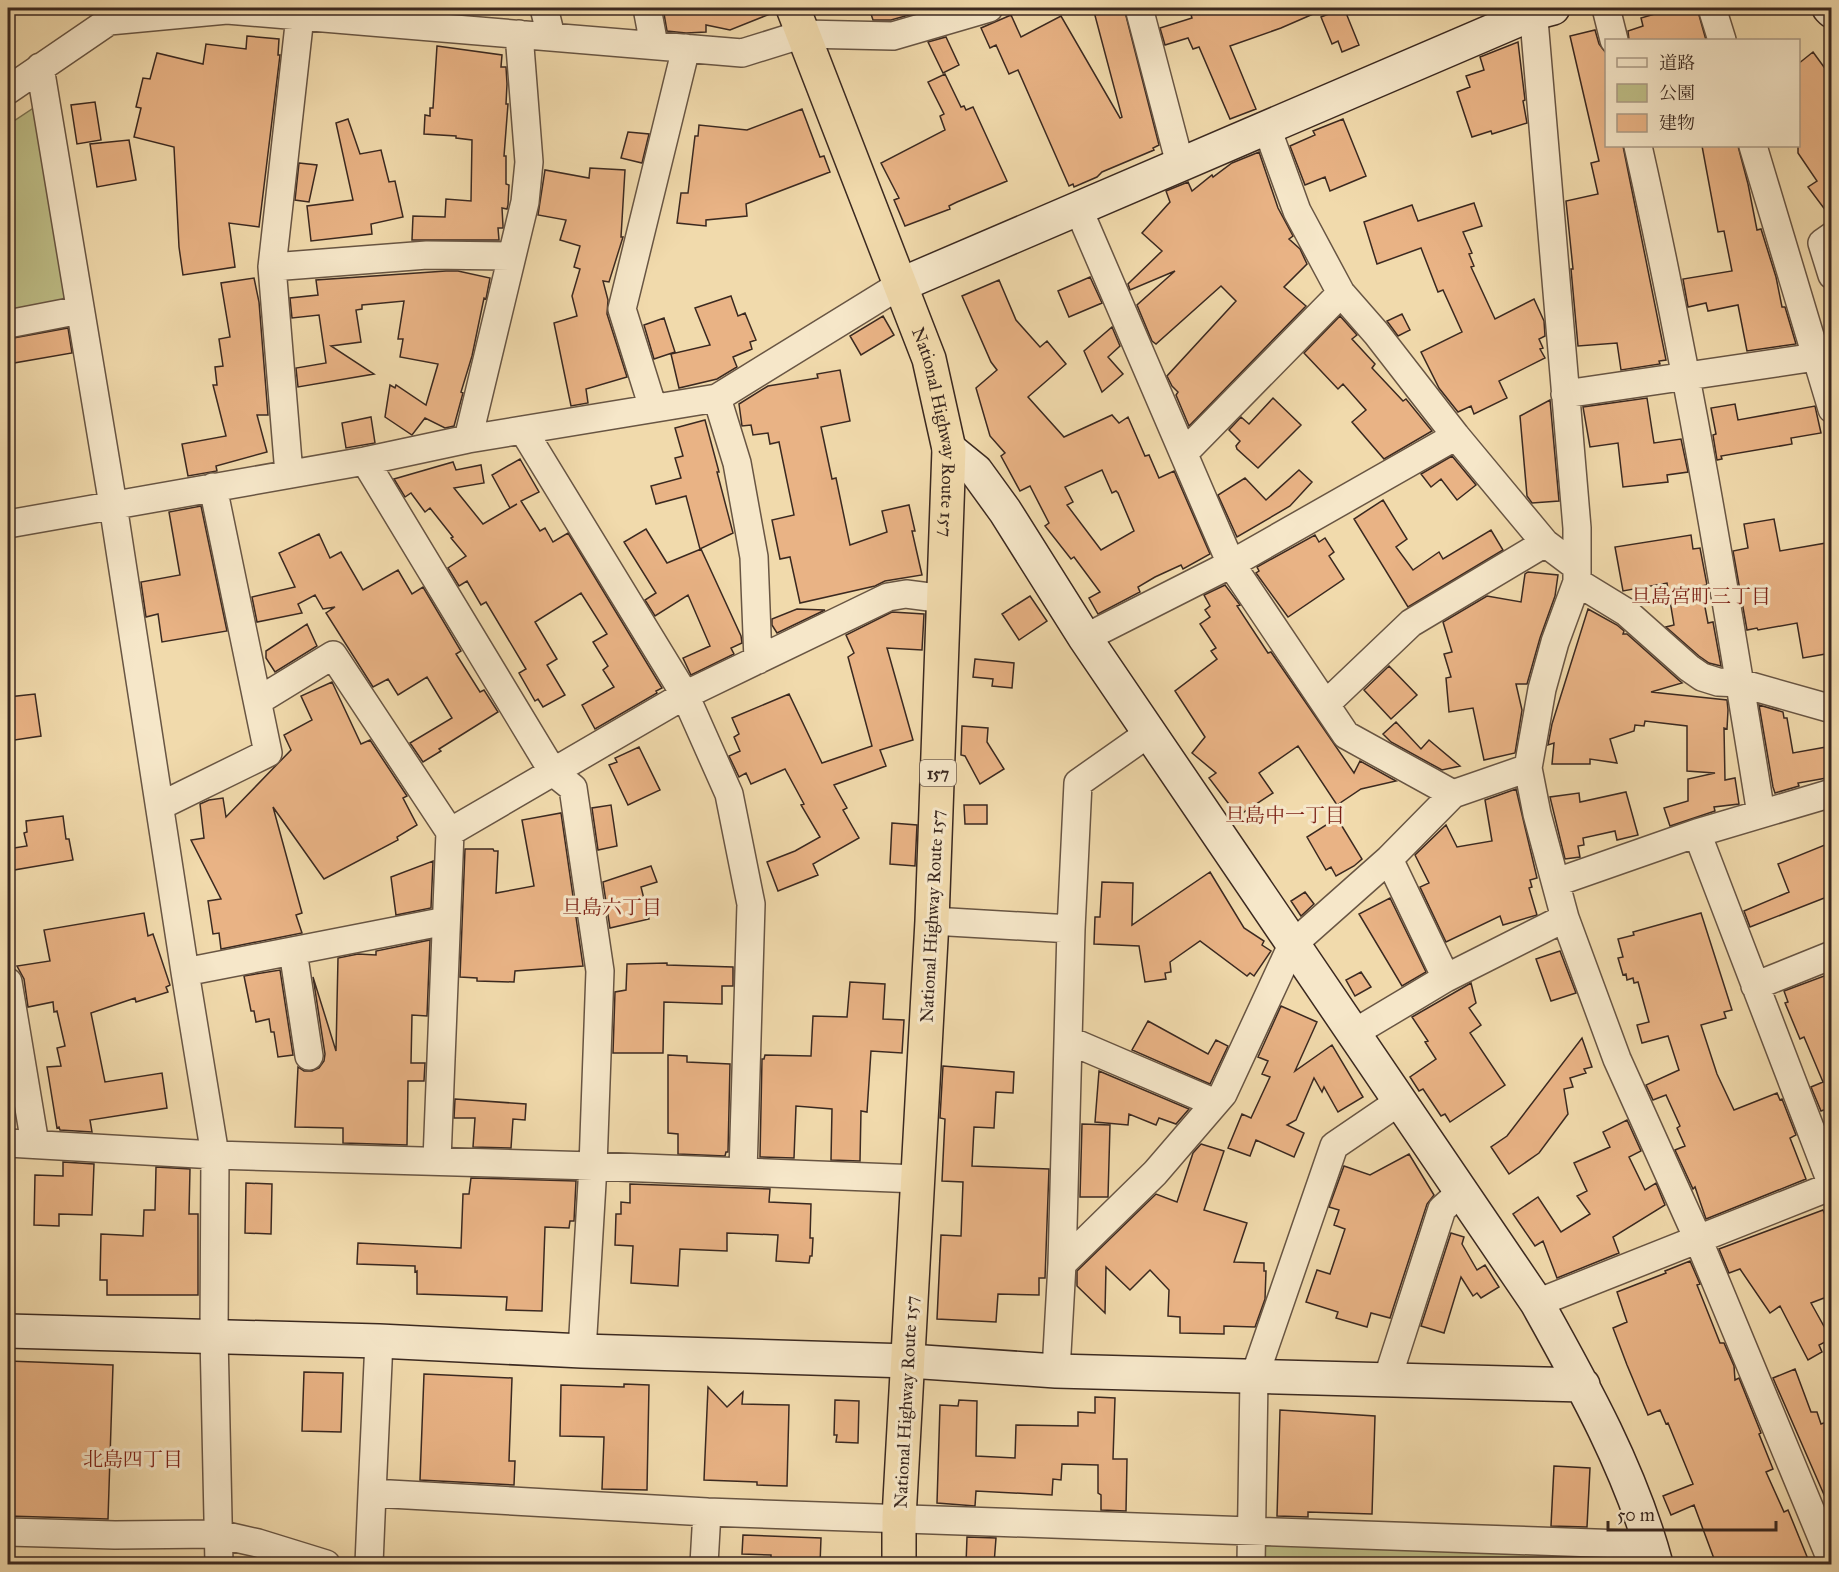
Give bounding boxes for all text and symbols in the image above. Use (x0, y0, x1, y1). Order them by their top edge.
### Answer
legend (1605, 39, 1800, 147)
text: 道路 (1659, 52, 1695, 74)
text: 公園 (1659, 82, 1695, 104)
text: 建物 (1659, 112, 1695, 134)
street label: National Highway Route 157 (907, 324, 960, 537)
district label: 旦島宮町三丁目 (1631, 584, 1771, 608)
road number: 157 (920, 760, 956, 786)
district label: 旦島中一丁目 (1225, 803, 1345, 827)
street label: National Highway Route 157 (915, 809, 950, 1023)
district label: 旦島六丁目 (562, 895, 662, 919)
street label: National Highway Route 157 (889, 1295, 924, 1509)
district label: 北島四丁目 (83, 1447, 183, 1471)
scale bar (1608, 1494, 1776, 1532)
text: 50 m (1617, 1504, 1655, 1526)

